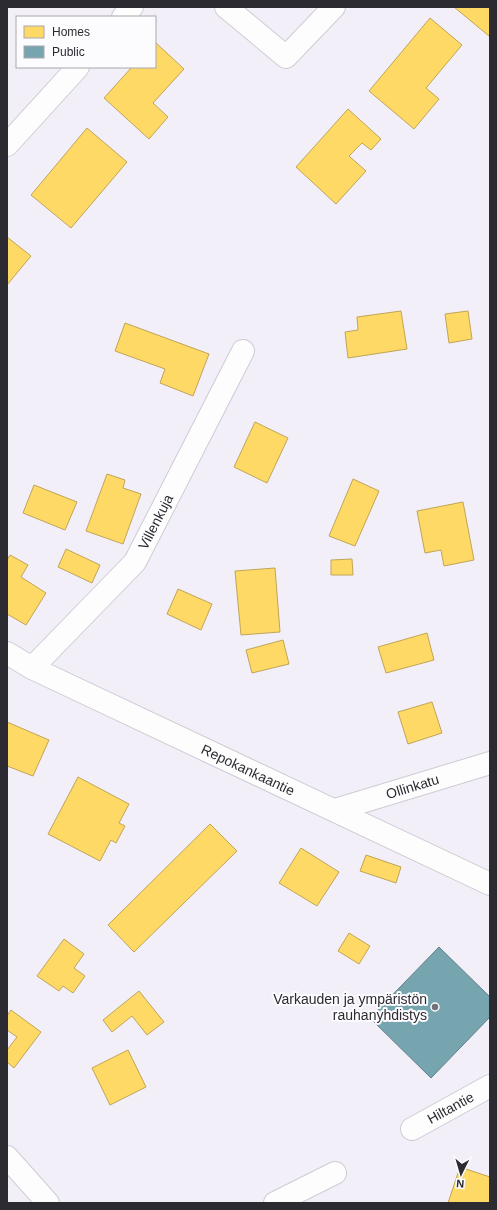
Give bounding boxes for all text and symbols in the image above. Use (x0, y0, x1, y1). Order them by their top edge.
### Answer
legend (16, 16, 156, 68)
text: Homes (52, 25, 90, 39)
text: Public (52, 45, 85, 59)
street label: Villenkuja (135, 491, 176, 552)
street label: Repokankaantie (199, 741, 297, 799)
street label: Ollinkatu (384, 771, 441, 802)
place label: Varkauden ja ympäristön rauhanyhdistys (273, 991, 427, 1023)
marker: Varkauden ja ympäristön rauhanyhdistys (430, 1002, 440, 1012)
street label: Hiltantie (424, 1088, 477, 1127)
north arrow (441, 1154, 481, 1194)
text: N (456, 1178, 465, 1190)

